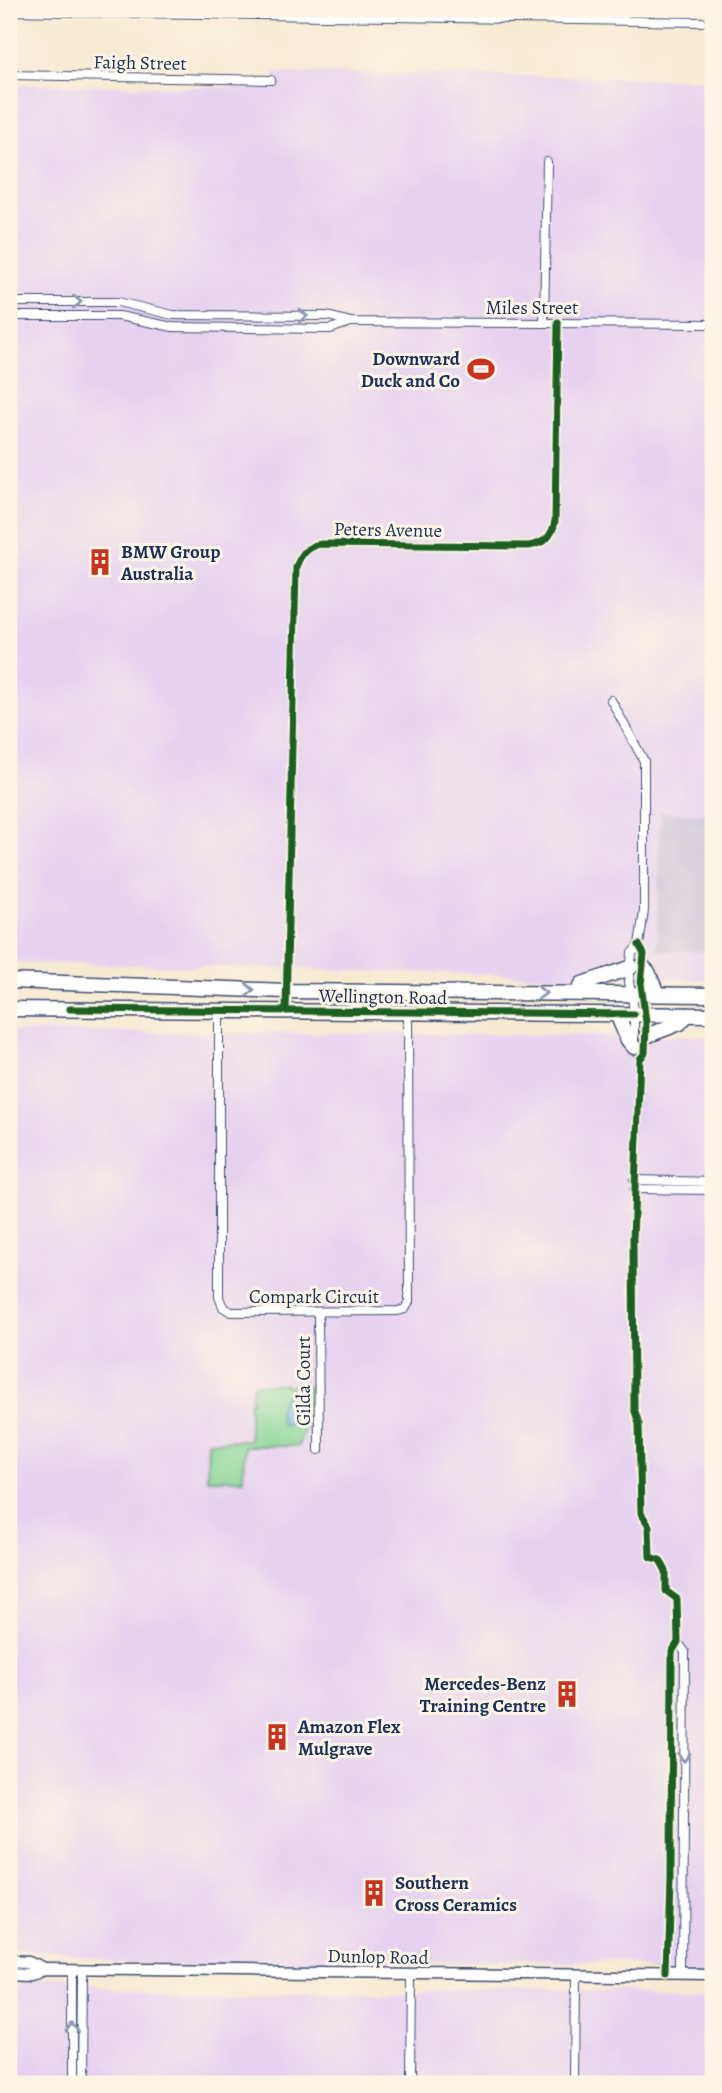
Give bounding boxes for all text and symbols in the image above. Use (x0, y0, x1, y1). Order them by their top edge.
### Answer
street label: Faigh Street (93, 49, 187, 77)
one-way arrow (72, 294, 83, 310)
street label: Miles Street (486, 295, 578, 321)
one-way arrow (298, 308, 309, 324)
place label: Downward Duck and Co (361, 346, 461, 394)
sports icon: Downward Duck and Co (466, 354, 496, 384)
street label: Peters Avenue (334, 516, 442, 544)
place label: BMW Group Australia (120, 539, 220, 587)
building icon: BMW Group Australia (85, 547, 115, 577)
one-way arrow (245, 982, 255, 998)
street label: Wellington Road (317, 983, 448, 1011)
one-way arrow (537, 985, 548, 1001)
street label: Compark Circuit (249, 1284, 379, 1310)
street label: Gilda Court (291, 1336, 317, 1426)
place label: Mercedes-Benz Training Centre (420, 1671, 546, 1719)
building icon: Mercedes-Benz Training Centre (552, 1679, 582, 1709)
place label: Amazon Flex Mulgrave (297, 1714, 401, 1762)
building icon: Amazon Flex Mulgrave (262, 1722, 292, 1752)
one-way arrow (676, 1752, 692, 1763)
place label: Southern Cross Ceramics (395, 1870, 517, 1918)
building icon: Southern Cross Ceramics (359, 1878, 389, 1908)
street label: Dunlop Road (327, 1943, 430, 1971)
one-way arrow (64, 2021, 80, 2032)

